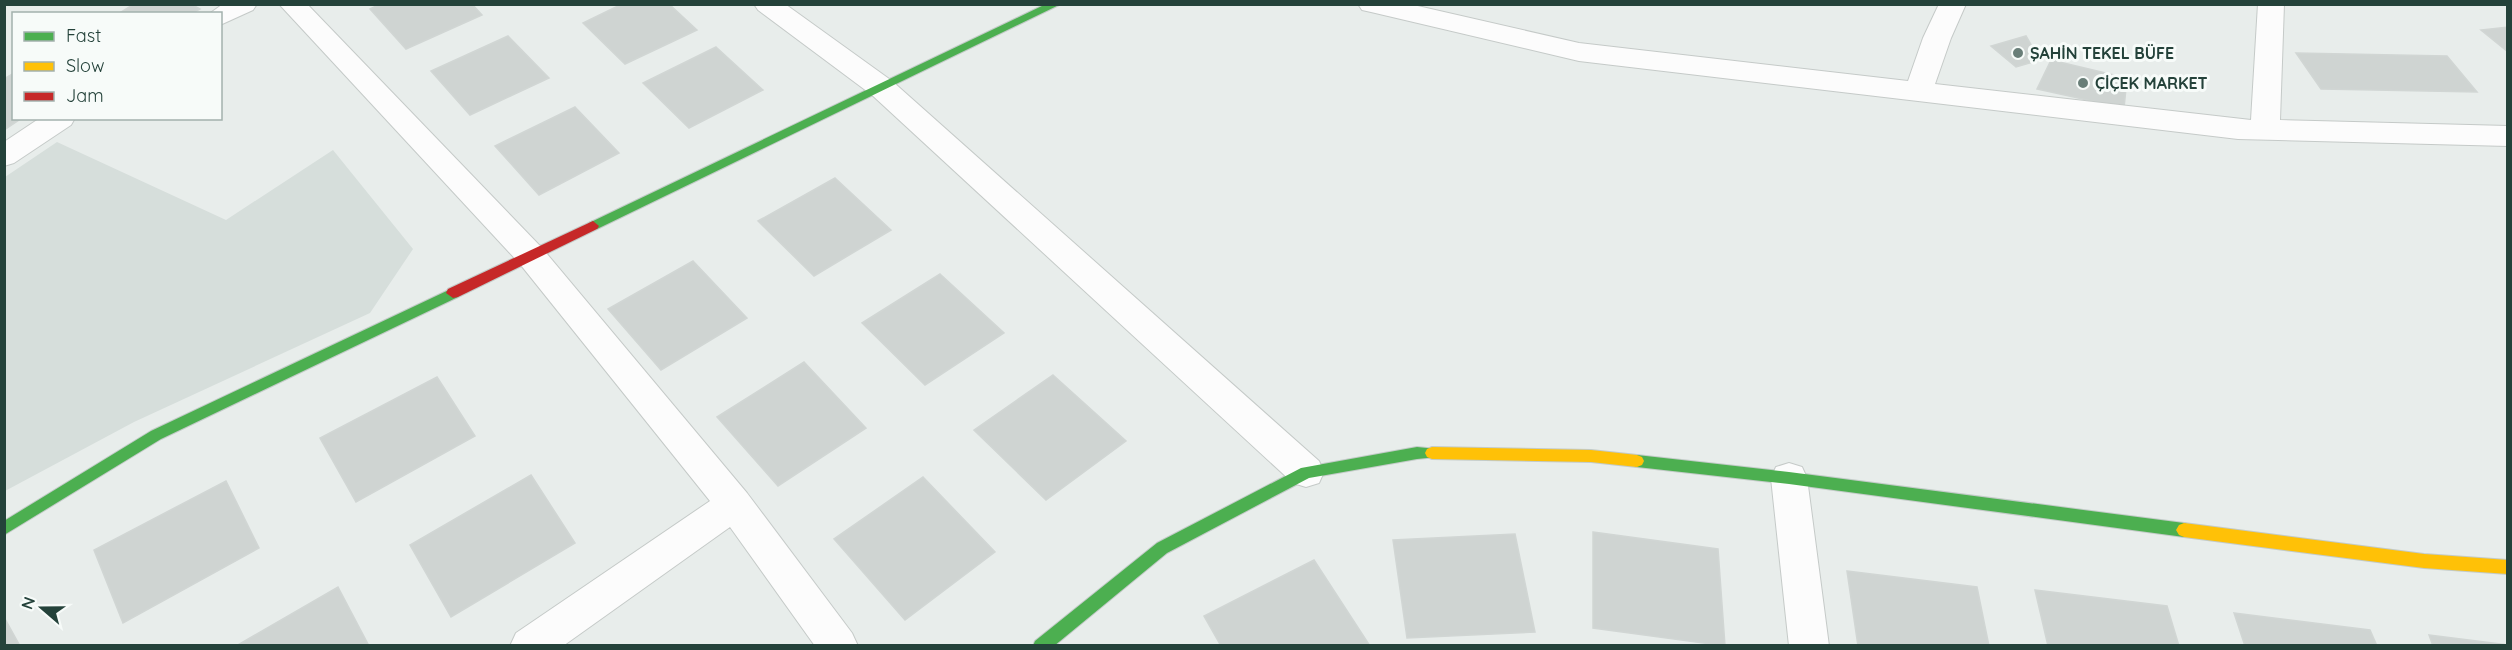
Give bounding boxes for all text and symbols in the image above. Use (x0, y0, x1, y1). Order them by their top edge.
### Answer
legend (12, 12, 222, 120)
text: Fast (66, 24, 101, 47)
place label: ŞAHİN TEKEL BÜFE (2030, 43, 2174, 63)
marker: ŞAHİN TEKEL BÜFE (2011, 46, 2025, 60)
text: Slow (66, 54, 104, 77)
place label: ÇİÇEK MARKET (2095, 73, 2208, 93)
marker: ÇİÇEK MARKET (2076, 76, 2090, 90)
text: Jam (66, 84, 104, 107)
north arrow (12, 578, 72, 638)
text: N (16, 594, 39, 612)

